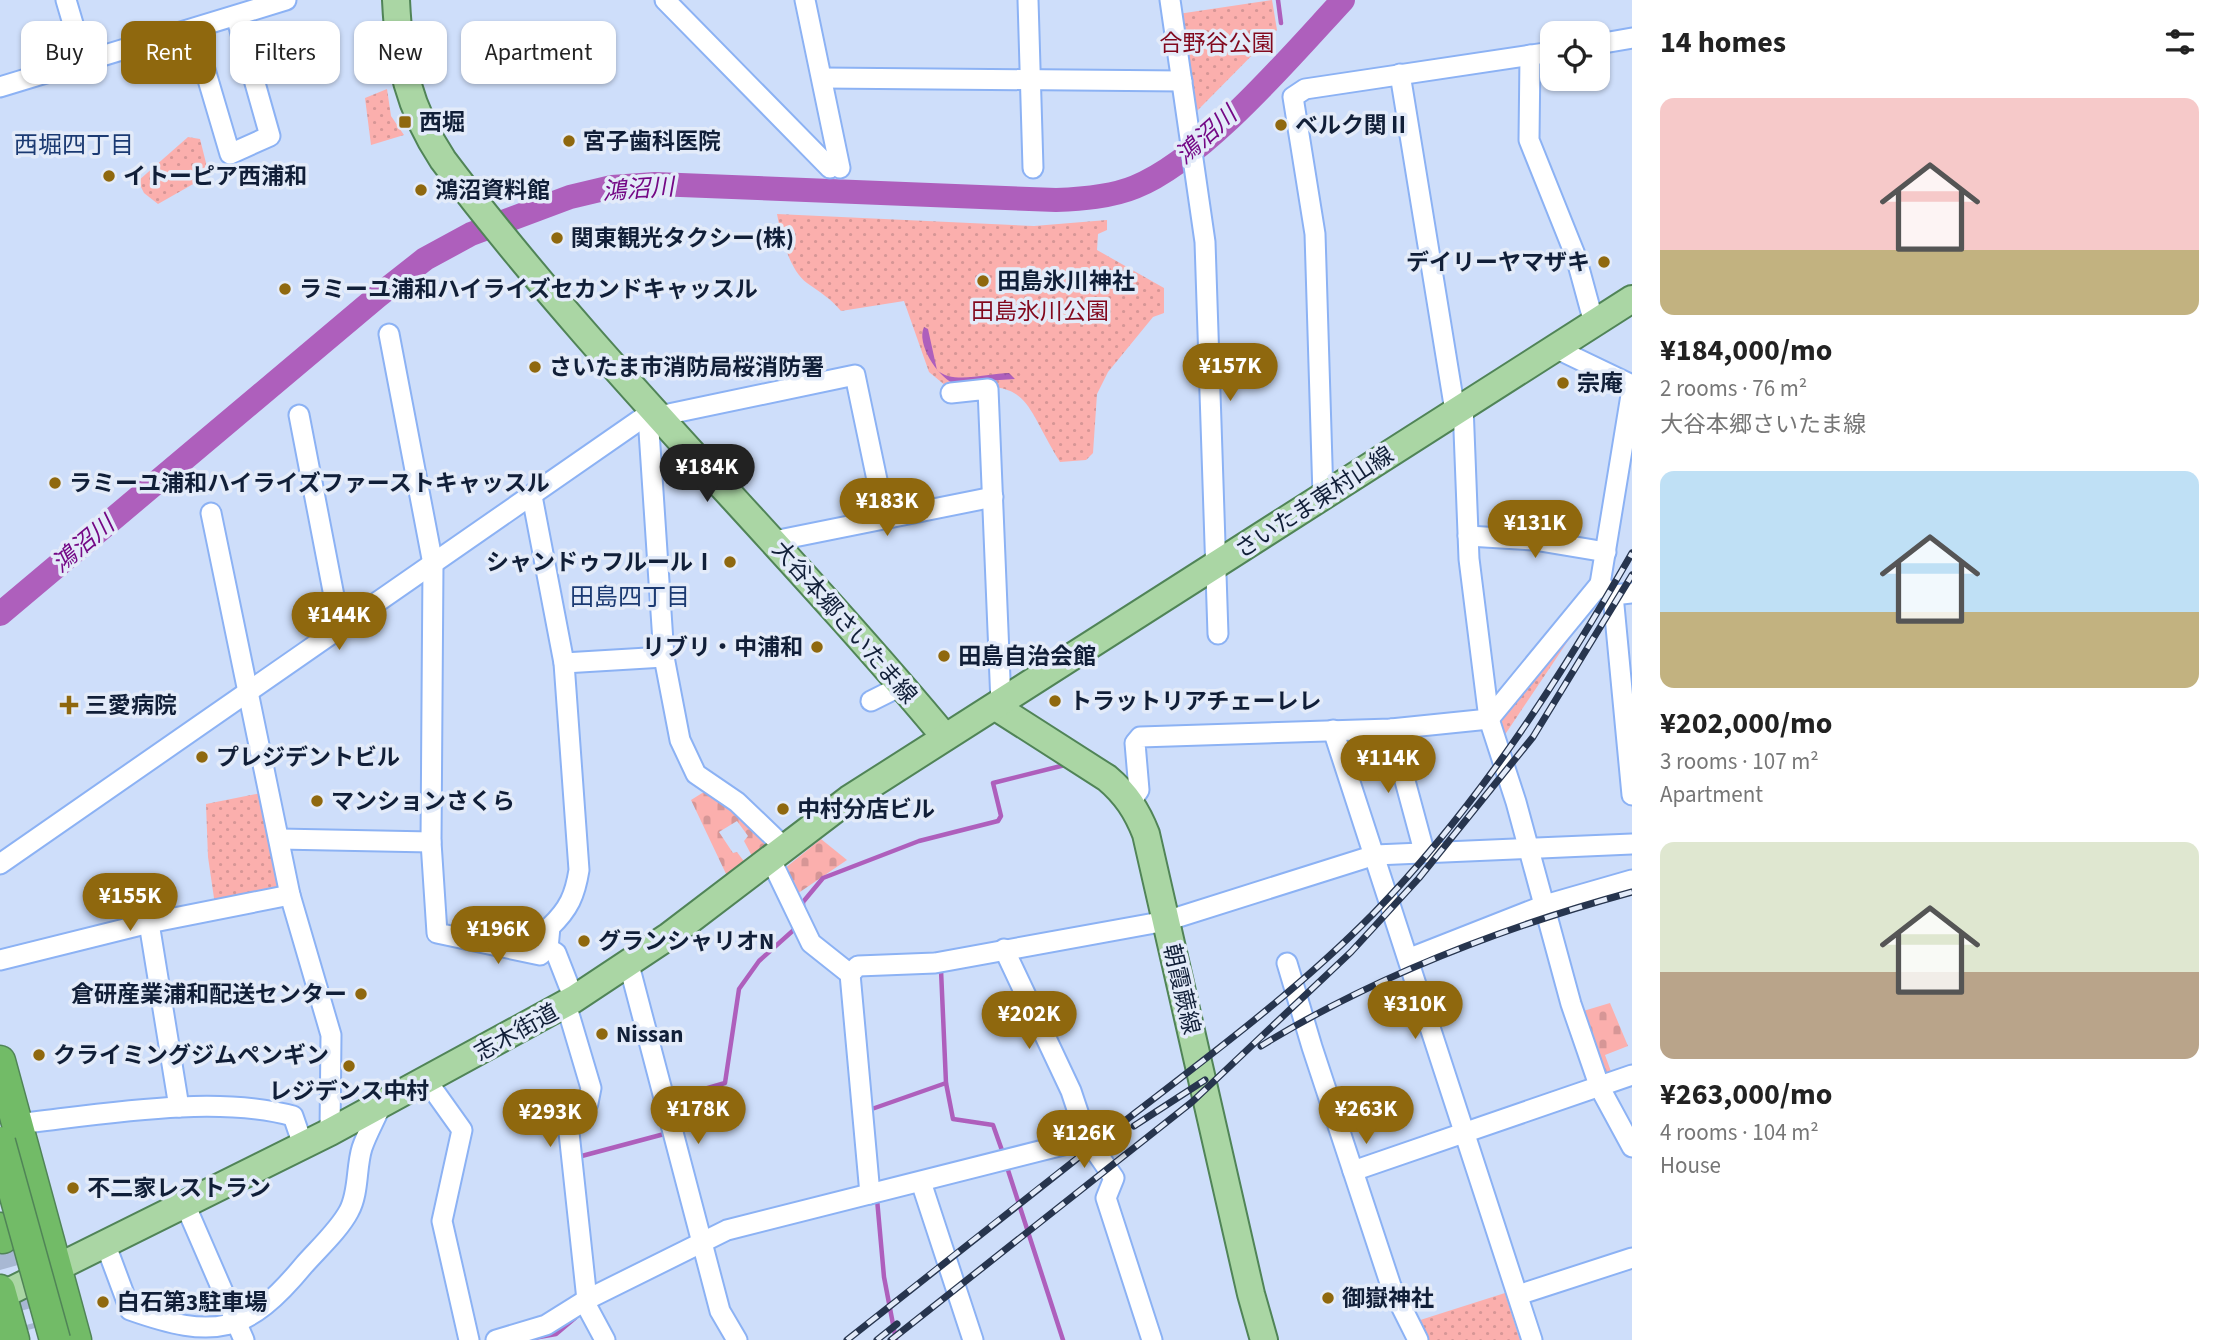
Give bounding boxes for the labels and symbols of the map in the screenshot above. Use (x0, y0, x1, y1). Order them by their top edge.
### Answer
park label: 合野谷公園 (1160, 27, 1275, 60)
water label: 鴻沼川 (1168, 96, 1247, 172)
place label: 西堀 (419, 106, 465, 139)
place label: ベルク関Ⅱ (1295, 109, 1410, 142)
marker: 西堀 (397, 114, 413, 130)
marker: ベルク関Ⅱ (1273, 117, 1289, 133)
place label: 宮子歯科医院 (583, 125, 721, 158)
district label: 西堀四丁目 (14, 128, 134, 163)
marker: 宮子歯科医院 (561, 133, 577, 149)
place label: イトーピア西浦和 (123, 160, 307, 193)
marker: イトーピア西浦和 (101, 168, 117, 184)
water label: 鴻沼川 (601, 169, 678, 209)
place label: 鴻沼資料館 (435, 174, 550, 207)
marker: 鴻沼資料館 (413, 182, 429, 198)
place label: 関東観光タクシー(株) (571, 222, 794, 255)
marker: 関東観光タクシー(株) (549, 230, 565, 246)
place label: デイリーヤマザキ (1406, 246, 1590, 279)
marker: デイリーヤマザキ (1596, 254, 1612, 270)
place label: 田島氷川神社 (997, 265, 1135, 298)
place label: ラミーユ浦和ハイライズセカンドキャッスル (299, 273, 758, 306)
marker: 田島氷川神社 (975, 273, 991, 289)
marker: ラミーユ浦和ハイライズセカンドキャッスル (277, 281, 293, 297)
park label: 田島氷川公園 (971, 295, 1109, 328)
pin: ¥157K (1181, 344, 1279, 403)
place label: さいたま市消防局桜消防署 (549, 351, 824, 384)
marker: さいたま市消防局桜消防署 (527, 359, 543, 375)
place label: 宗庵 (1577, 367, 1623, 400)
marker: 宗庵 (1555, 375, 1571, 391)
street label: さいたま東村山線 (1228, 439, 1400, 566)
pin: ¥184K (658, 444, 756, 504)
place label: ラミーユ浦和ハイライズファーストキャッスル (69, 467, 550, 500)
marker: ラミーユ浦和ハイライズファーストキャッスル (47, 475, 63, 491)
pin: ¥183K (838, 478, 936, 538)
pin: ¥131K (1486, 500, 1584, 560)
water label: 鴻沼川 (44, 506, 124, 581)
street label: 大谷本郷さいたま線 (764, 534, 925, 711)
place label: シャンドゥフルールⅠ (486, 546, 716, 579)
marker: シャンドゥフルールⅠ (722, 554, 738, 570)
district label: 田島四丁目 (570, 580, 690, 615)
pin: ¥144K (290, 592, 388, 652)
place label: リブリ・中浦和 (642, 631, 803, 664)
marker: リブリ・中浦和 (809, 639, 825, 655)
place label: 田島自治会館 (958, 640, 1096, 673)
marker: 田島自治会館 (936, 648, 952, 664)
place label: トラットリアチェーレレ (1069, 685, 1322, 718)
place label: 三愛病院 (85, 689, 177, 722)
marker: トラットリアチェーレレ (1047, 693, 1063, 709)
marker: 三愛病院 (59, 695, 79, 715)
pin: ¥114K (1339, 736, 1437, 795)
place label: プレジデントビル (216, 741, 400, 774)
marker: プレジデントビル (194, 749, 210, 765)
place label: マンションさくら (331, 785, 515, 818)
marker: マンションさくら (309, 793, 325, 809)
place label: 中村分店ビル (797, 793, 935, 826)
marker: 中村分店ビル (775, 801, 791, 817)
pin: ¥155K (81, 874, 179, 933)
pin: ¥196K (449, 906, 547, 966)
place label: グランシャリオN (598, 925, 774, 958)
marker: グランシャリオN (576, 933, 592, 949)
street label: 朝霞蕨線 (1155, 941, 1208, 1038)
place label: 倉研産業浦和配送センター (71, 978, 347, 1011)
pin: ¥310K (1366, 982, 1464, 1041)
marker: 倉研産業浦和配送センター (353, 986, 369, 1002)
pin: ¥202K (980, 992, 1078, 1051)
street label: 志木街道 (468, 996, 564, 1069)
place label: Nissan (616, 1018, 683, 1051)
marker: Nissan (594, 1026, 610, 1042)
place label: クライミングジムペンギン (53, 1039, 329, 1072)
marker: クライミングジムペンギン (31, 1047, 47, 1063)
marker: レジデンス中村 (341, 1058, 357, 1074)
place label: レジデンス中村 (269, 1075, 429, 1108)
pin: ¥178K (649, 1086, 747, 1146)
pin: ¥263K (1317, 1086, 1415, 1146)
pin: ¥293K (501, 1090, 599, 1149)
pin: ¥126K (1035, 1110, 1133, 1170)
place label: 不二家レストラン (87, 1172, 271, 1205)
marker: 不二家レストラン (65, 1180, 81, 1196)
place label: 御嶽神社 (1342, 1282, 1434, 1315)
place label: 白石第3駐車場 (117, 1286, 267, 1319)
marker: 御嶽神社 (1320, 1290, 1336, 1306)
marker: 白石第3駐車場 (95, 1294, 111, 1310)

